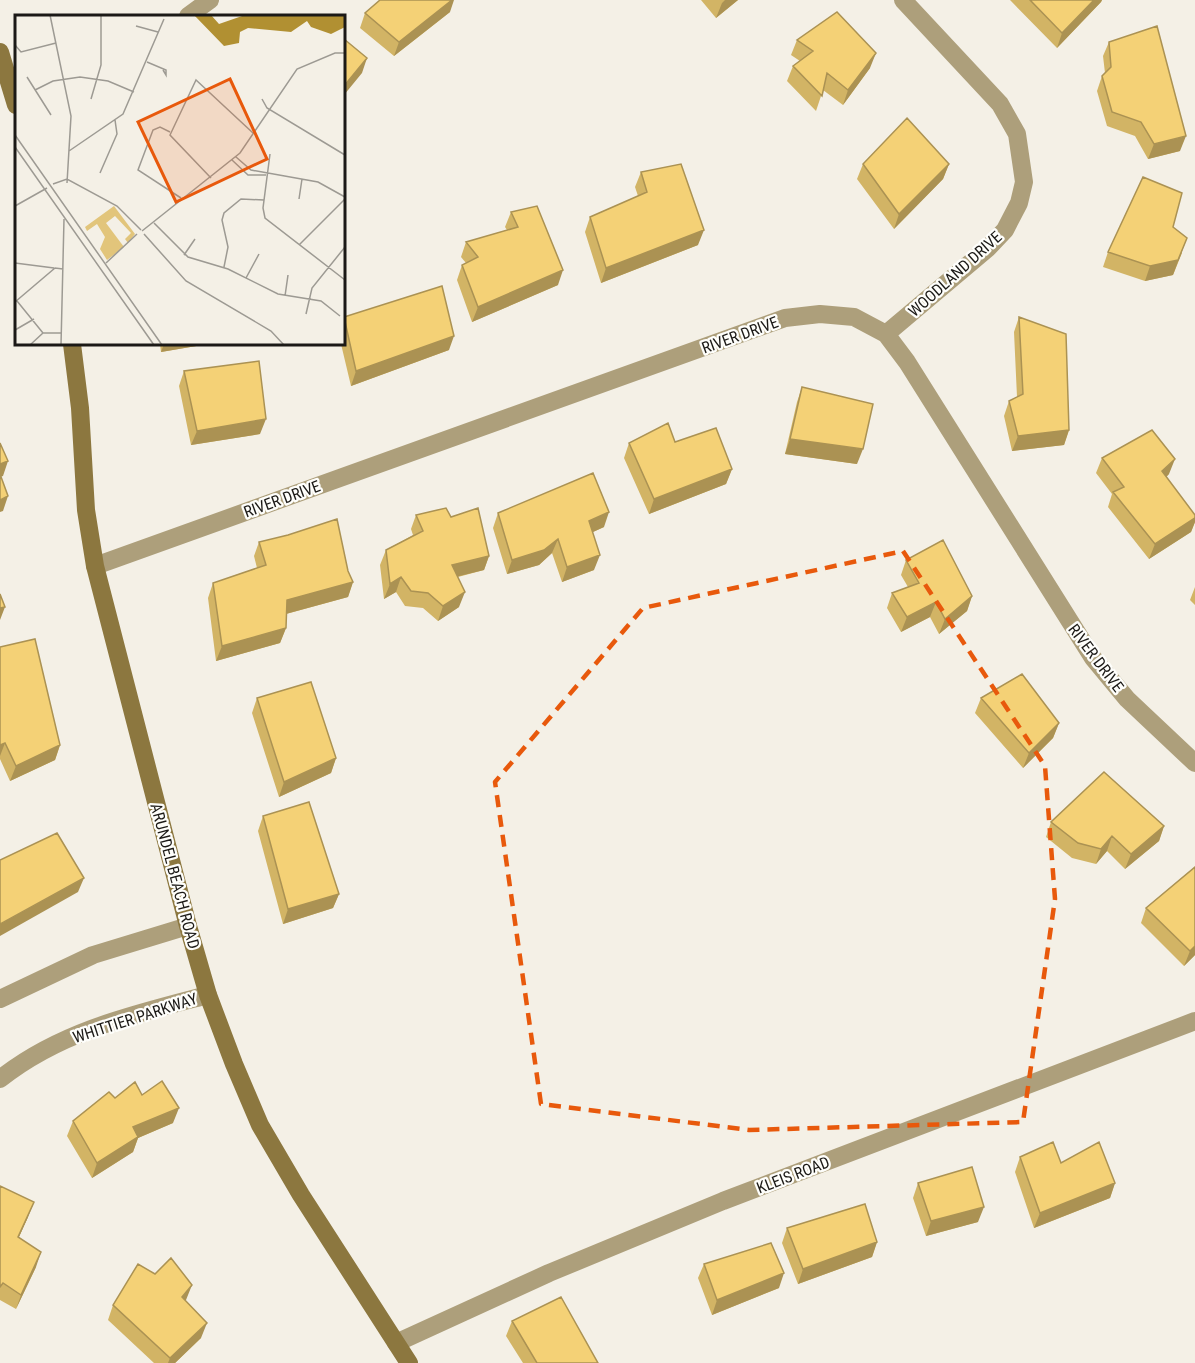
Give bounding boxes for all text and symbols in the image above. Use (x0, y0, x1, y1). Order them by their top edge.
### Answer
inset map (15, 15, 345, 345)
street label: WOODLAND DRIVE (904, 227, 1006, 321)
street label: RIVER DRIVE (699, 312, 781, 358)
street label: RIVER DRIVE (241, 476, 323, 522)
street label: RIVER DRIVE (1064, 620, 1128, 696)
street label: ARUNDEL BEACH ROAD (146, 801, 204, 951)
street label: WHITTIER PARKWAY (70, 989, 200, 1047)
street label: KLEIS ROAD (754, 1152, 832, 1198)

